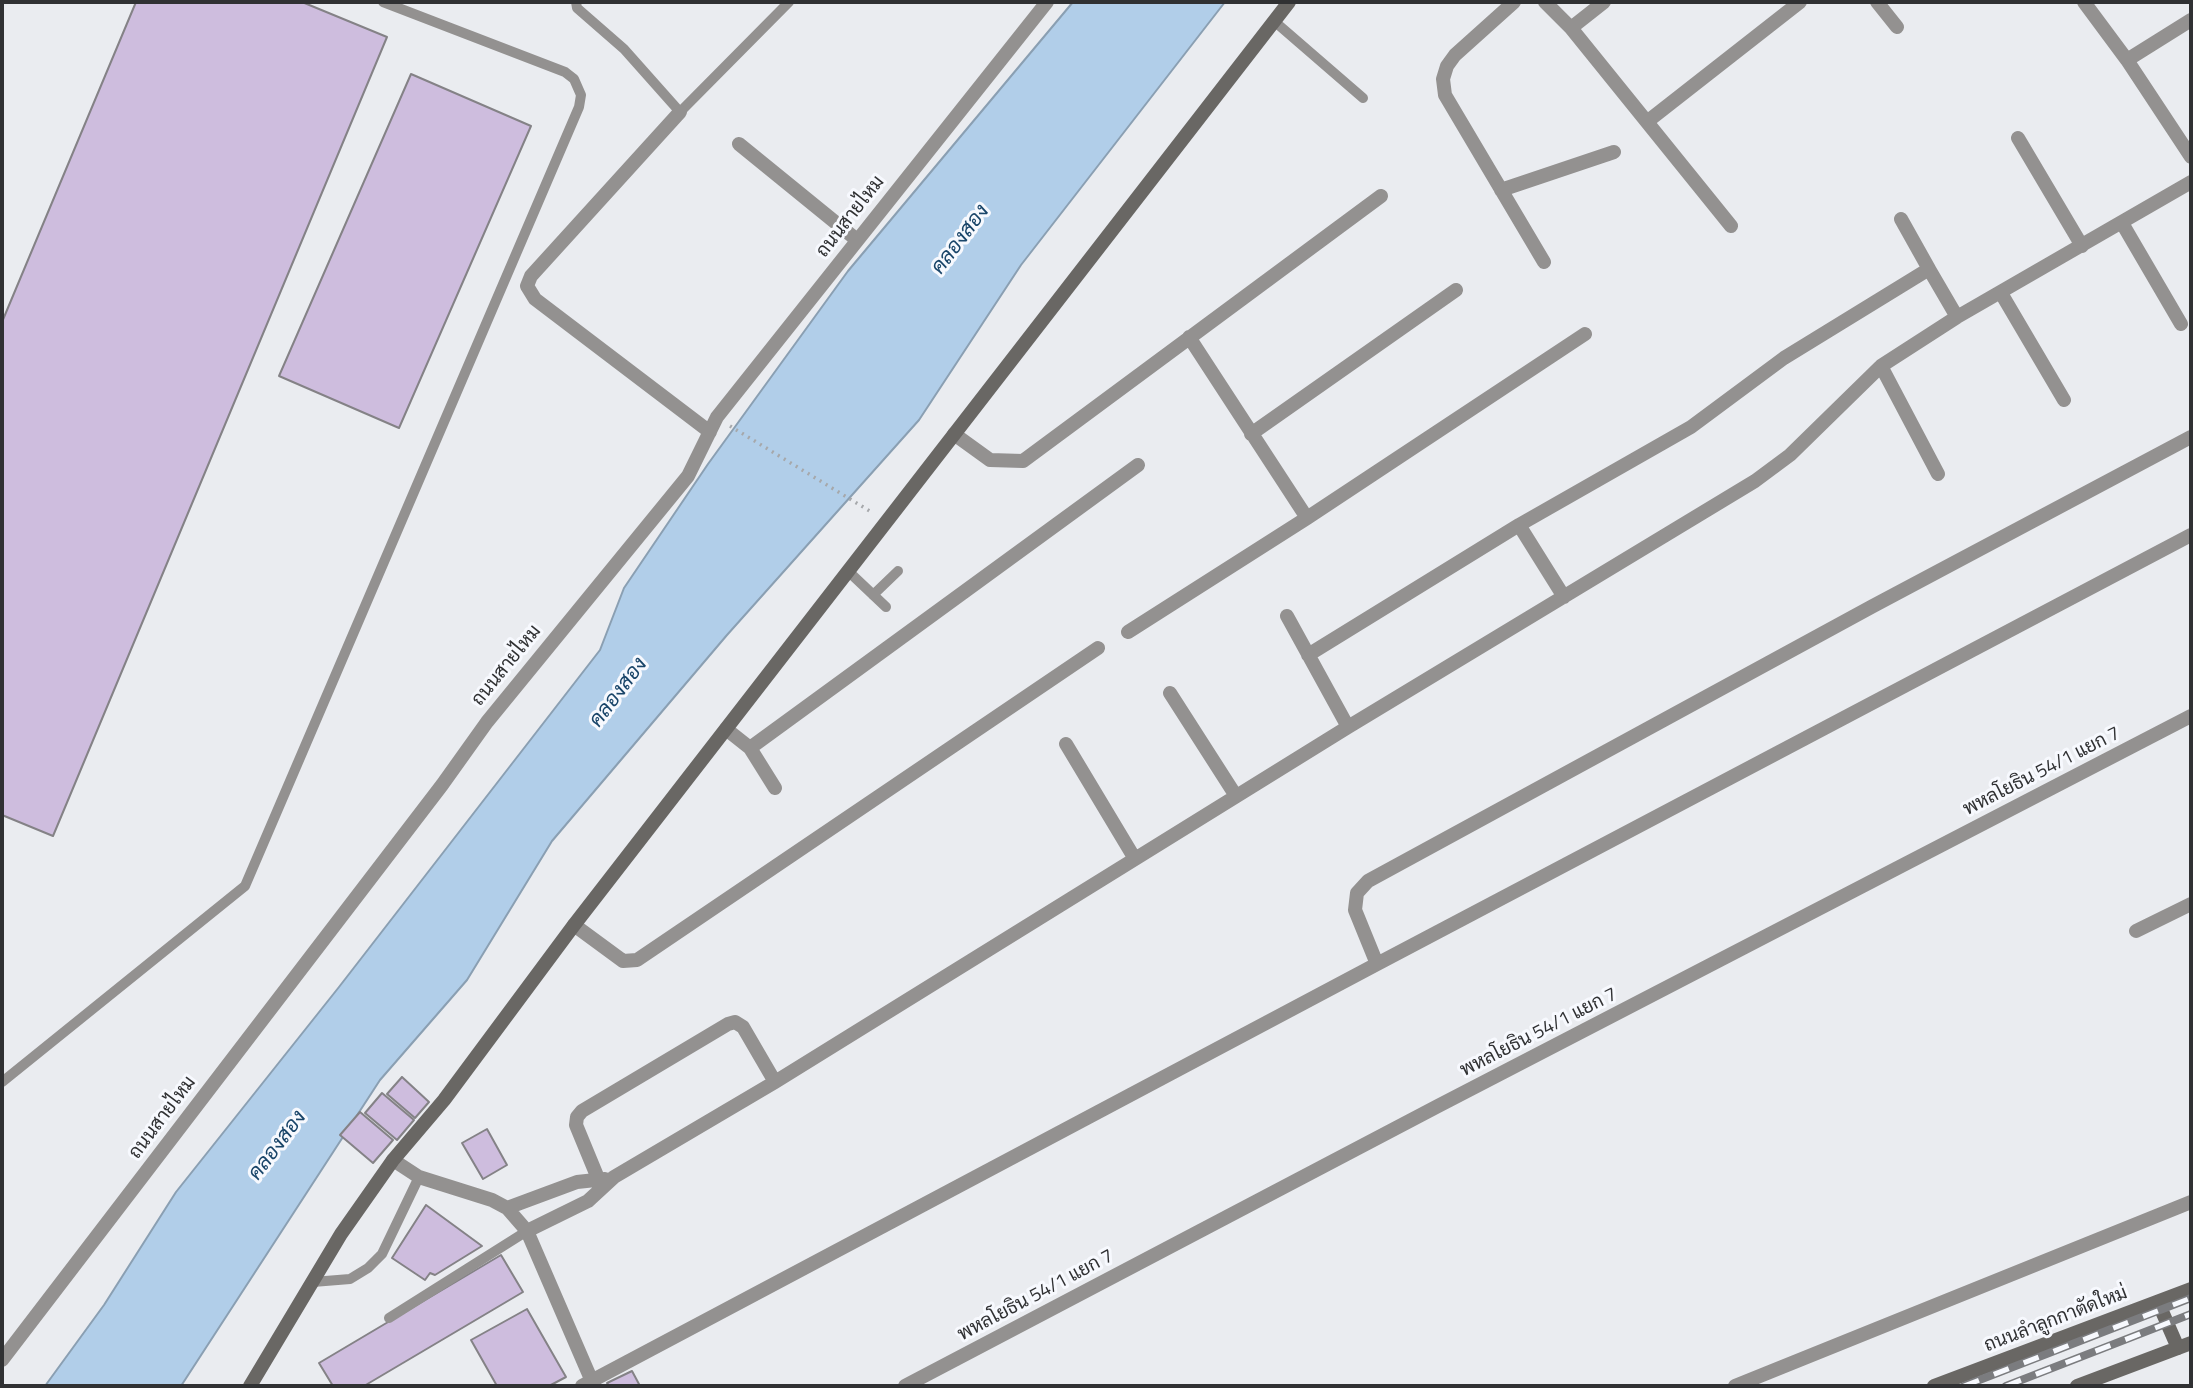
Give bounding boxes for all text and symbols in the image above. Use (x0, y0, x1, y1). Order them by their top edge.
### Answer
street label: ถนนสายไหม (812, 172, 890, 262)
water label: คลองสอง (927, 200, 995, 280)
street label: ถนนสายไหม (467, 621, 547, 711)
water label: คลองสอง (585, 653, 653, 733)
street label: พหลโยธิน 54/1 แยก 7 (1960, 723, 2124, 821)
street label: พหลโยธิน 54/1 แยก 7 (1457, 984, 1621, 1082)
street label: ถนนสายไหม (125, 1072, 201, 1164)
water label: คลองสอง (244, 1106, 312, 1186)
street label: พหลโยธิน 54/1 แยก 7 (954, 1245, 1118, 1347)
street label: ถนนลำลูกกาตัดใหม่ (1981, 1282, 2131, 1358)

